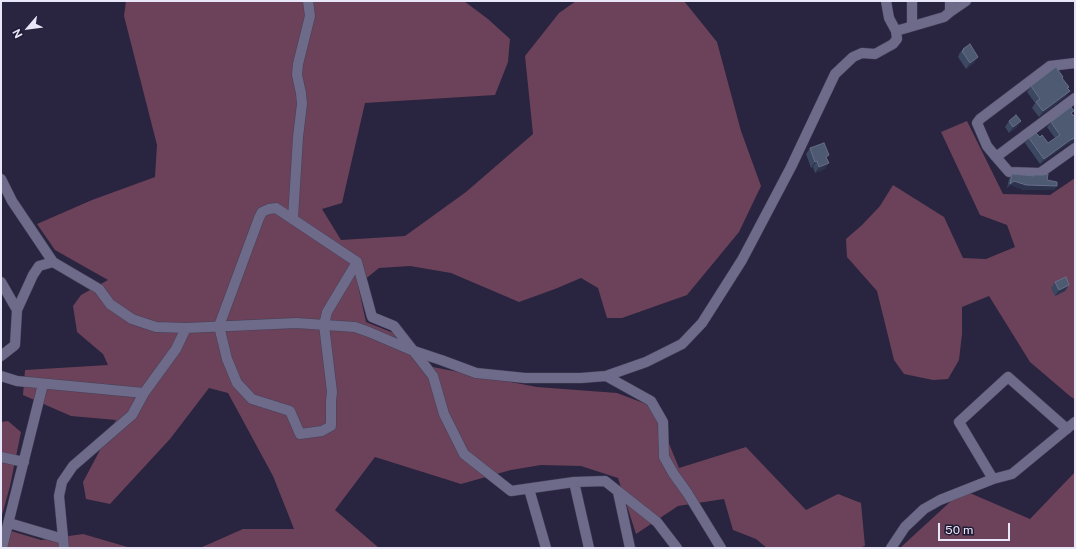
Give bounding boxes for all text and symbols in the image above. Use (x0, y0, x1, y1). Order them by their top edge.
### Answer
north arrow (8, 8, 48, 48)
text: N (10, 27, 25, 40)
scale bar (940, 515, 1012, 541)
text: 50 m (945, 523, 973, 537)

